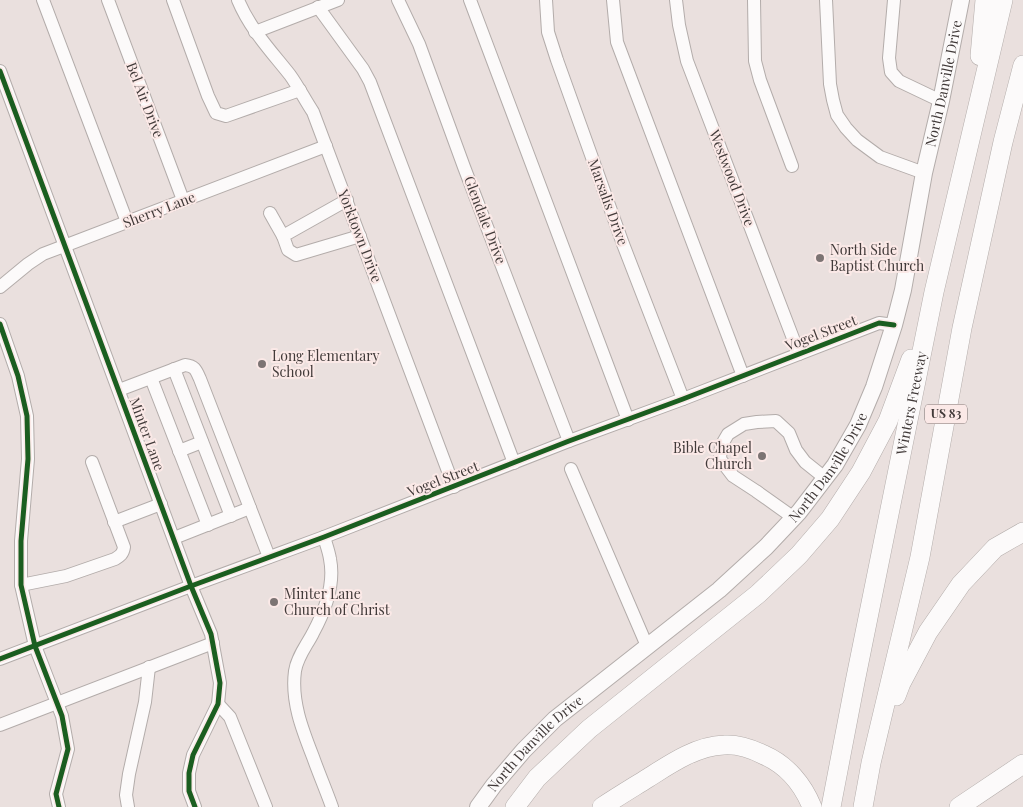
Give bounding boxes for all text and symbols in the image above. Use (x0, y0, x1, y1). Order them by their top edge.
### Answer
street label: North Danville Drive (920, 18, 966, 149)
street label: Bel Air Drive (122, 59, 169, 140)
street label: Westwood Drive (705, 126, 760, 229)
street label: Marsalis Drive (584, 156, 633, 248)
street label: Glendale Drive (460, 173, 511, 267)
street label: Yorktown Drive (334, 186, 387, 285)
street label: Sherry Lane (120, 187, 198, 232)
place label: North Side Baptist Church (830, 240, 925, 275)
marker: North Side Baptist Church (814, 252, 826, 264)
street label: Vogel Street (781, 310, 860, 355)
place label: Long Elementary School (272, 346, 380, 381)
street label: Winters Freeway (891, 349, 931, 457)
marker: Long Elementary School (256, 358, 268, 370)
street label: Minter Lane (125, 395, 170, 473)
road number: US 83 (925, 404, 967, 424)
street label: North Danville Drive (784, 409, 871, 526)
place label: Bible Chapel Church (673, 438, 753, 473)
marker: Bible Chapel Church (756, 450, 768, 462)
street label: Vogel Street (403, 456, 482, 501)
place label: Minter Lane Church of Christ (284, 584, 391, 619)
marker: Minter Lane Church of Christ (268, 596, 280, 608)
street label: North Danville Drive (482, 690, 587, 795)

